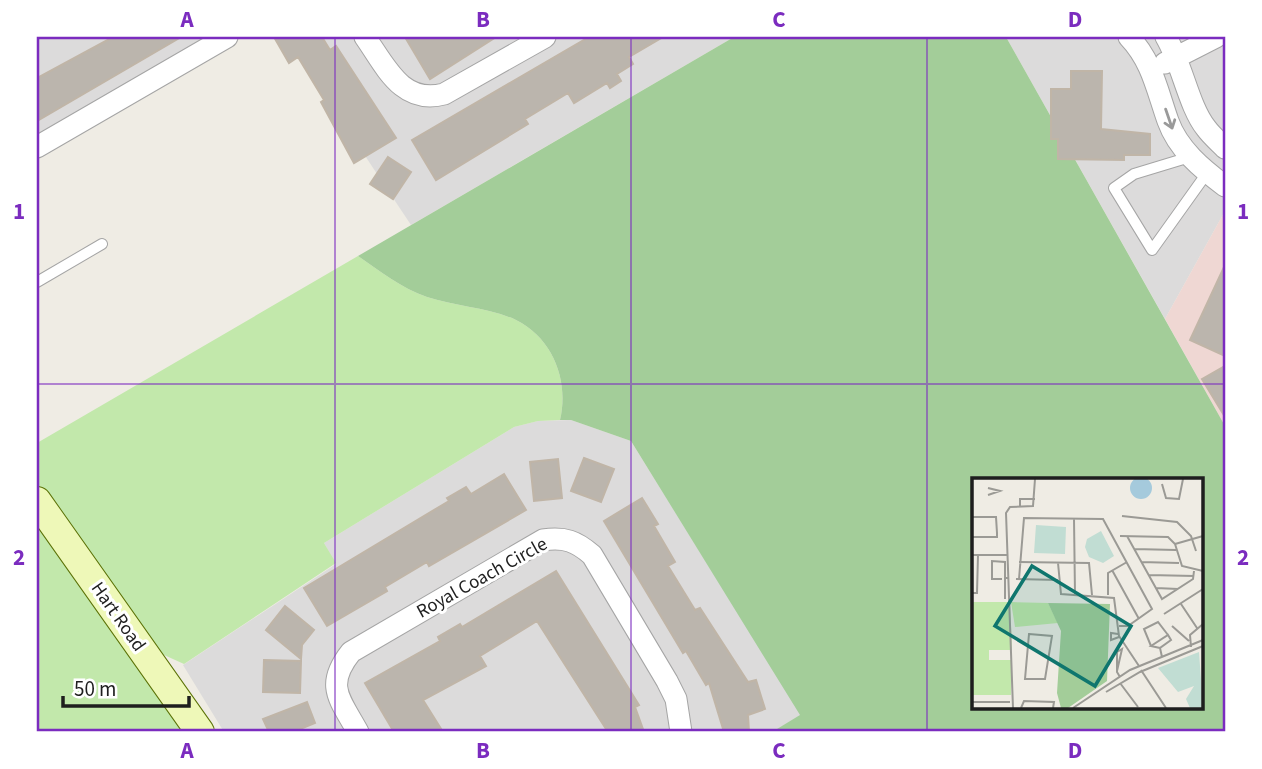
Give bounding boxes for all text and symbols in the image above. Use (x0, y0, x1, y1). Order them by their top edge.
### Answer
text: A (179, 3, 194, 36)
text: B (476, 3, 490, 36)
text: C (772, 3, 786, 36)
text: D (1068, 3, 1082, 36)
one-way arrow (1163, 108, 1176, 130)
text: 1 (13, 195, 25, 228)
text: 1 (1237, 195, 1249, 228)
inset map (972, 478, 1202, 710)
street label: Royal Coach Circle (412, 531, 552, 625)
text: 2 (13, 541, 25, 574)
text: 2 (1237, 541, 1249, 574)
street label: Hart Road (84, 577, 152, 657)
scale bar (63, 664, 189, 708)
text: 50 m (74, 674, 116, 704)
text: A (179, 734, 194, 767)
text: B (476, 734, 490, 767)
text: C (772, 734, 786, 767)
text: D (1068, 734, 1082, 767)

